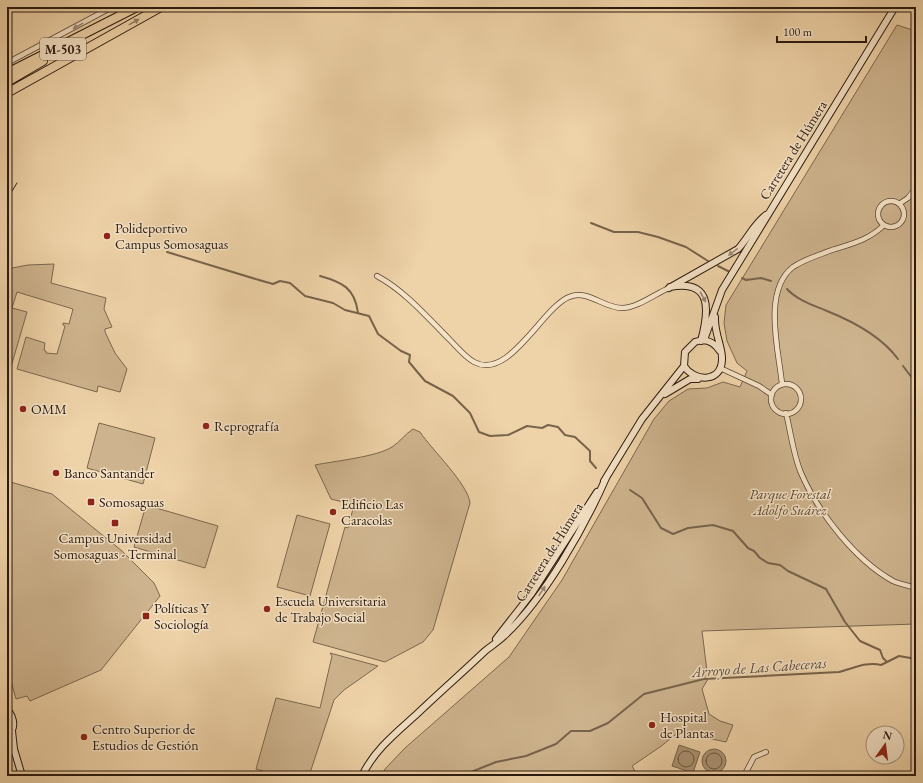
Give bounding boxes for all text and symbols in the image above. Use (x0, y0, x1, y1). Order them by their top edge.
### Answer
scale bar (777, 18, 866, 44)
one-way arrow (128, 19, 140, 25)
one-way arrow (72, 22, 84, 29)
text: 100 m (783, 24, 813, 40)
road number: M-503 (40, 38, 86, 60)
street label: Carretera de Húmera (755, 97, 831, 203)
place label: Polideportivo Campus Somosaguas (115, 219, 229, 253)
marker: Polideportivo Campus Somosaguas (102, 231, 112, 241)
one-way arrow (728, 247, 739, 256)
one-way arrow (699, 291, 706, 303)
place label: OMM (31, 400, 67, 418)
marker: OMM (18, 404, 28, 414)
place label: Reprografía (214, 417, 280, 435)
marker: Reprografía (201, 421, 211, 431)
place label: Banco Santander (64, 464, 155, 482)
marker: Banco Santander (51, 468, 61, 478)
park label: Parque Forestal Adolfo Suárez (749, 485, 832, 519)
place label: Somosaguas (99, 493, 164, 511)
place label: Edificio Las Caracolas (341, 495, 404, 529)
marker: Somosaguas (86, 497, 96, 507)
street label: Carretera de Húmera (511, 499, 587, 605)
marker: Edificio Las Caracolas (328, 507, 338, 517)
marker: Campus Universidad Somosaguas - Terminal (110, 518, 120, 528)
place label: Campus Universidad Somosaguas - Terminal (53, 529, 177, 563)
one-way arrow (538, 585, 546, 596)
place label: Escuela Universitaria de Trabajo Social (275, 592, 387, 626)
place label: Políticas Y Sociología (154, 599, 210, 633)
marker: Escuela Universitaria de Trabajo Social (262, 604, 272, 614)
marker: Políticas Y Sociología (141, 611, 151, 621)
water label: Arroyo de Las Cabeceras (690, 653, 828, 681)
place label: Hospital de Plantas (660, 708, 714, 742)
place label: Centro Superior de Estudios de Gestión (92, 720, 199, 754)
marker: Hospital de Plantas (647, 720, 657, 730)
north arrow (865, 725, 905, 765)
text: N (881, 727, 894, 743)
marker: Centro Superior de Estudios de Gestión (79, 732, 89, 742)

